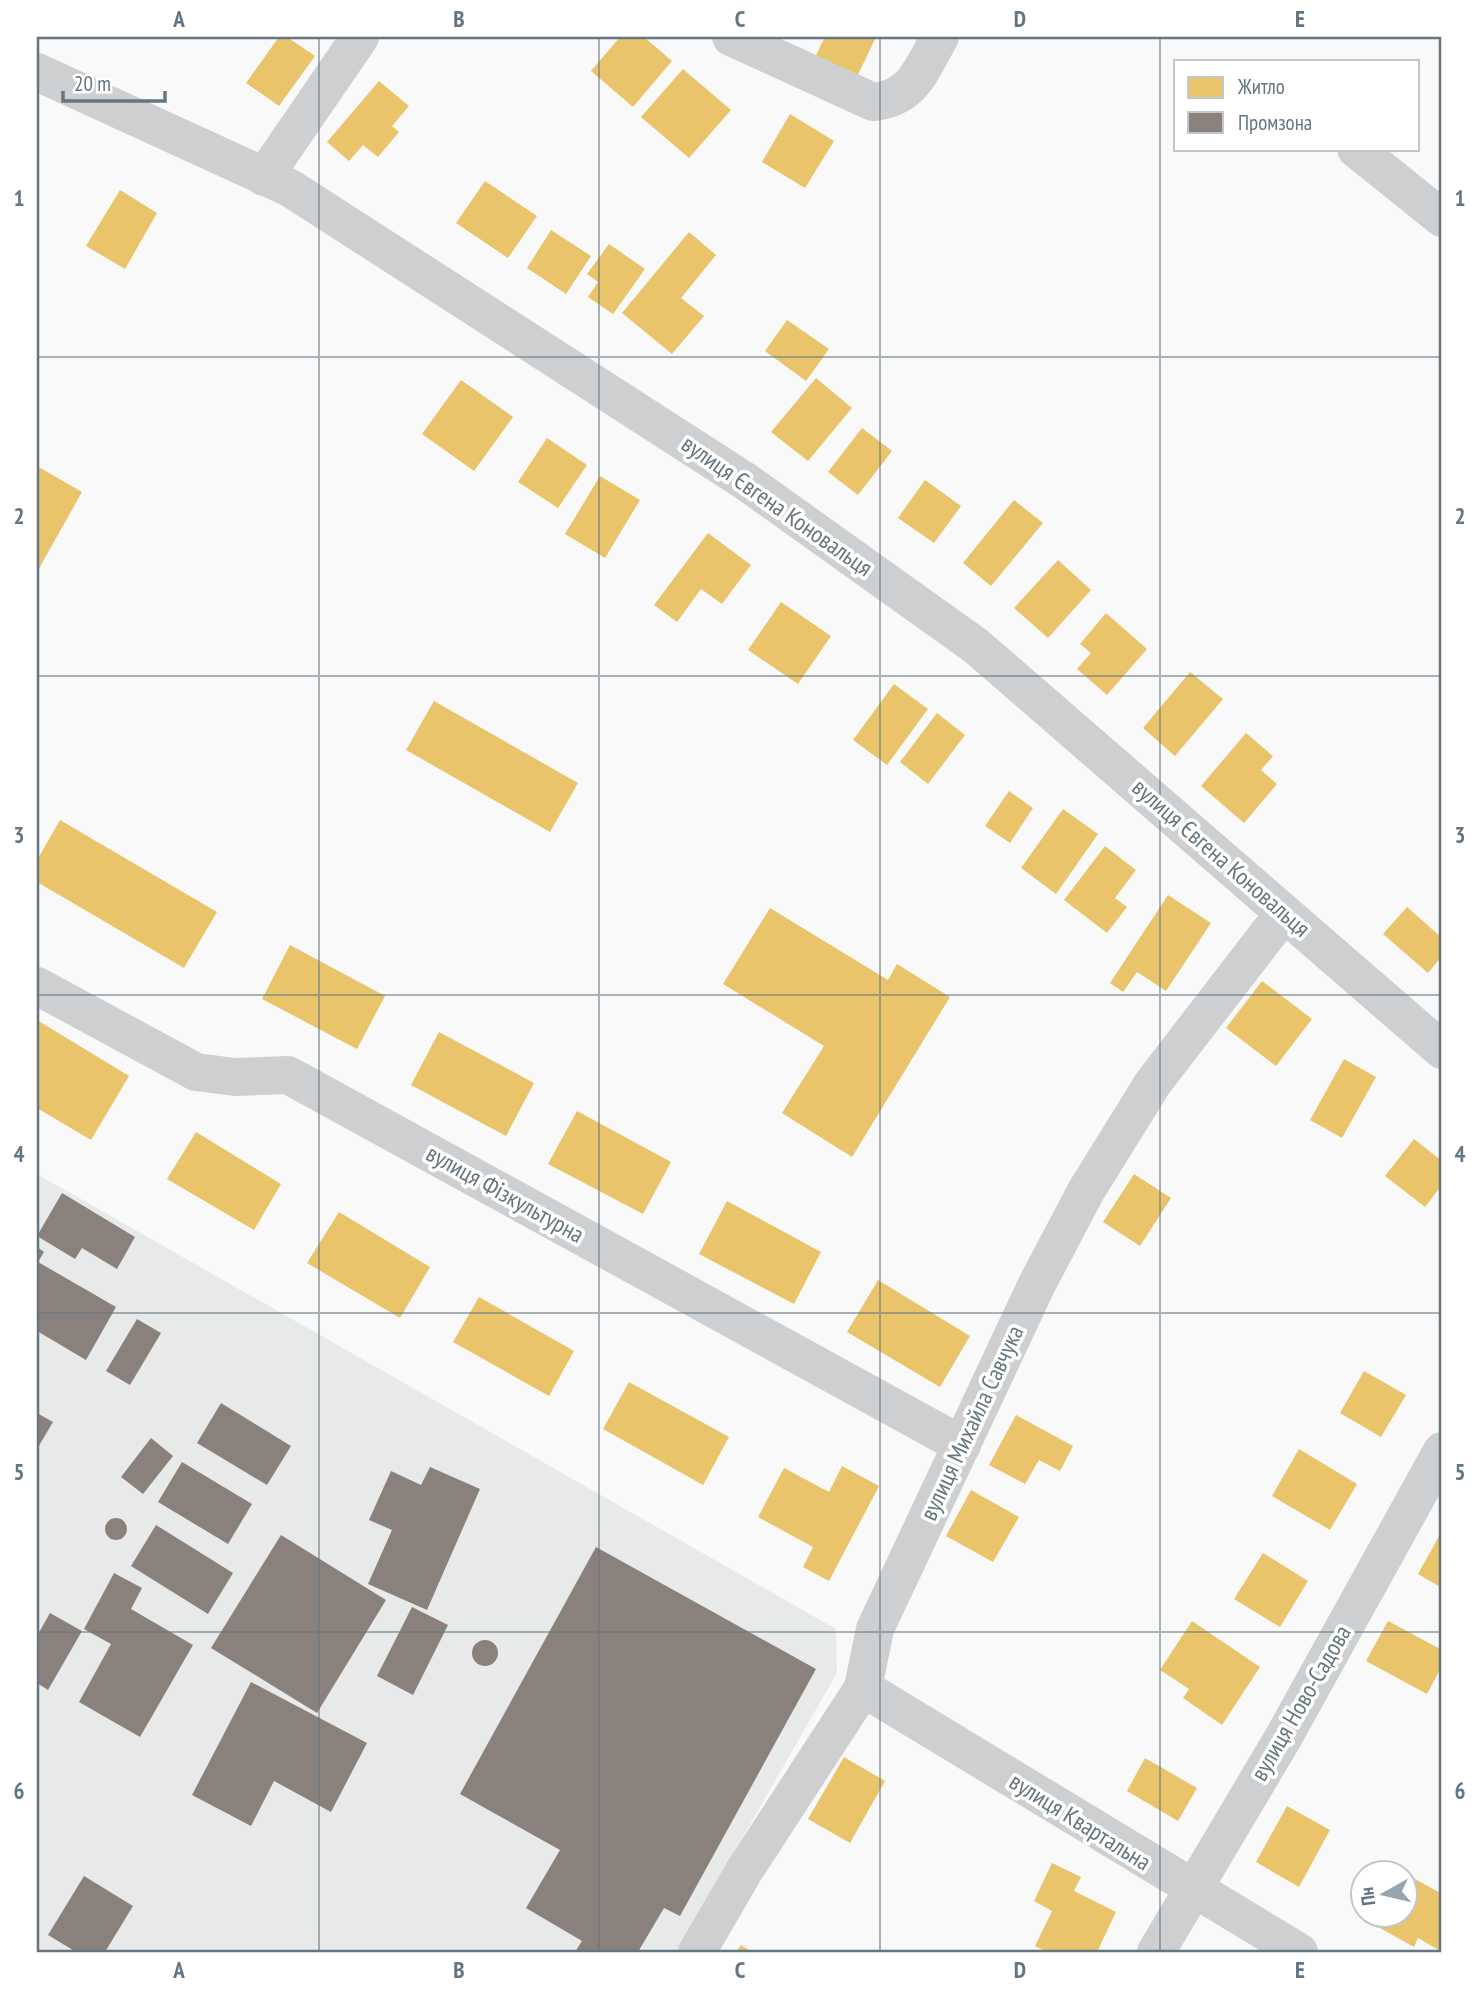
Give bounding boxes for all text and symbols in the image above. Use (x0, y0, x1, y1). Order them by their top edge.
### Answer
text: A (172, 4, 185, 33)
text: B (453, 4, 465, 33)
text: C (735, 4, 746, 33)
text: D (1014, 4, 1026, 33)
text: E (1295, 4, 1305, 33)
scale bar (63, 60, 164, 104)
legend (1174, 60, 1420, 150)
text: 20 m (74, 70, 111, 97)
text: Житло (1237, 73, 1285, 100)
text: Промзона (1238, 109, 1312, 136)
text: 1 (14, 183, 25, 212)
text: 1 (1455, 183, 1466, 212)
street label: вулиця Євгена Коновальця (676, 428, 879, 583)
text: 2 (14, 501, 25, 530)
text: 2 (1455, 501, 1466, 530)
street label: вулиця Євгена Коновальця (1126, 772, 1317, 944)
text: 3 (14, 820, 25, 849)
text: 3 (1455, 820, 1466, 849)
street label: вулиця Фізкультурна (421, 1137, 590, 1250)
text: 4 (14, 1139, 25, 1168)
text: 4 (1455, 1139, 1466, 1168)
street label: вулиця Михайла Савчука (913, 1320, 1030, 1525)
text: 5 (14, 1457, 25, 1486)
text: 5 (1455, 1457, 1466, 1486)
street label: вулиця Ново-Садова (1243, 1619, 1358, 1786)
street label: вулиця Квартальна (1004, 1766, 1157, 1877)
text: 6 (14, 1776, 25, 1805)
text: 6 (1455, 1776, 1466, 1805)
north arrow (1350, 1860, 1420, 1930)
text: Пн (1354, 1886, 1380, 1907)
text: A (172, 1955, 185, 1984)
text: B (453, 1955, 465, 1984)
text: C (735, 1955, 746, 1984)
text: D (1014, 1955, 1026, 1984)
text: E (1295, 1955, 1305, 1984)

